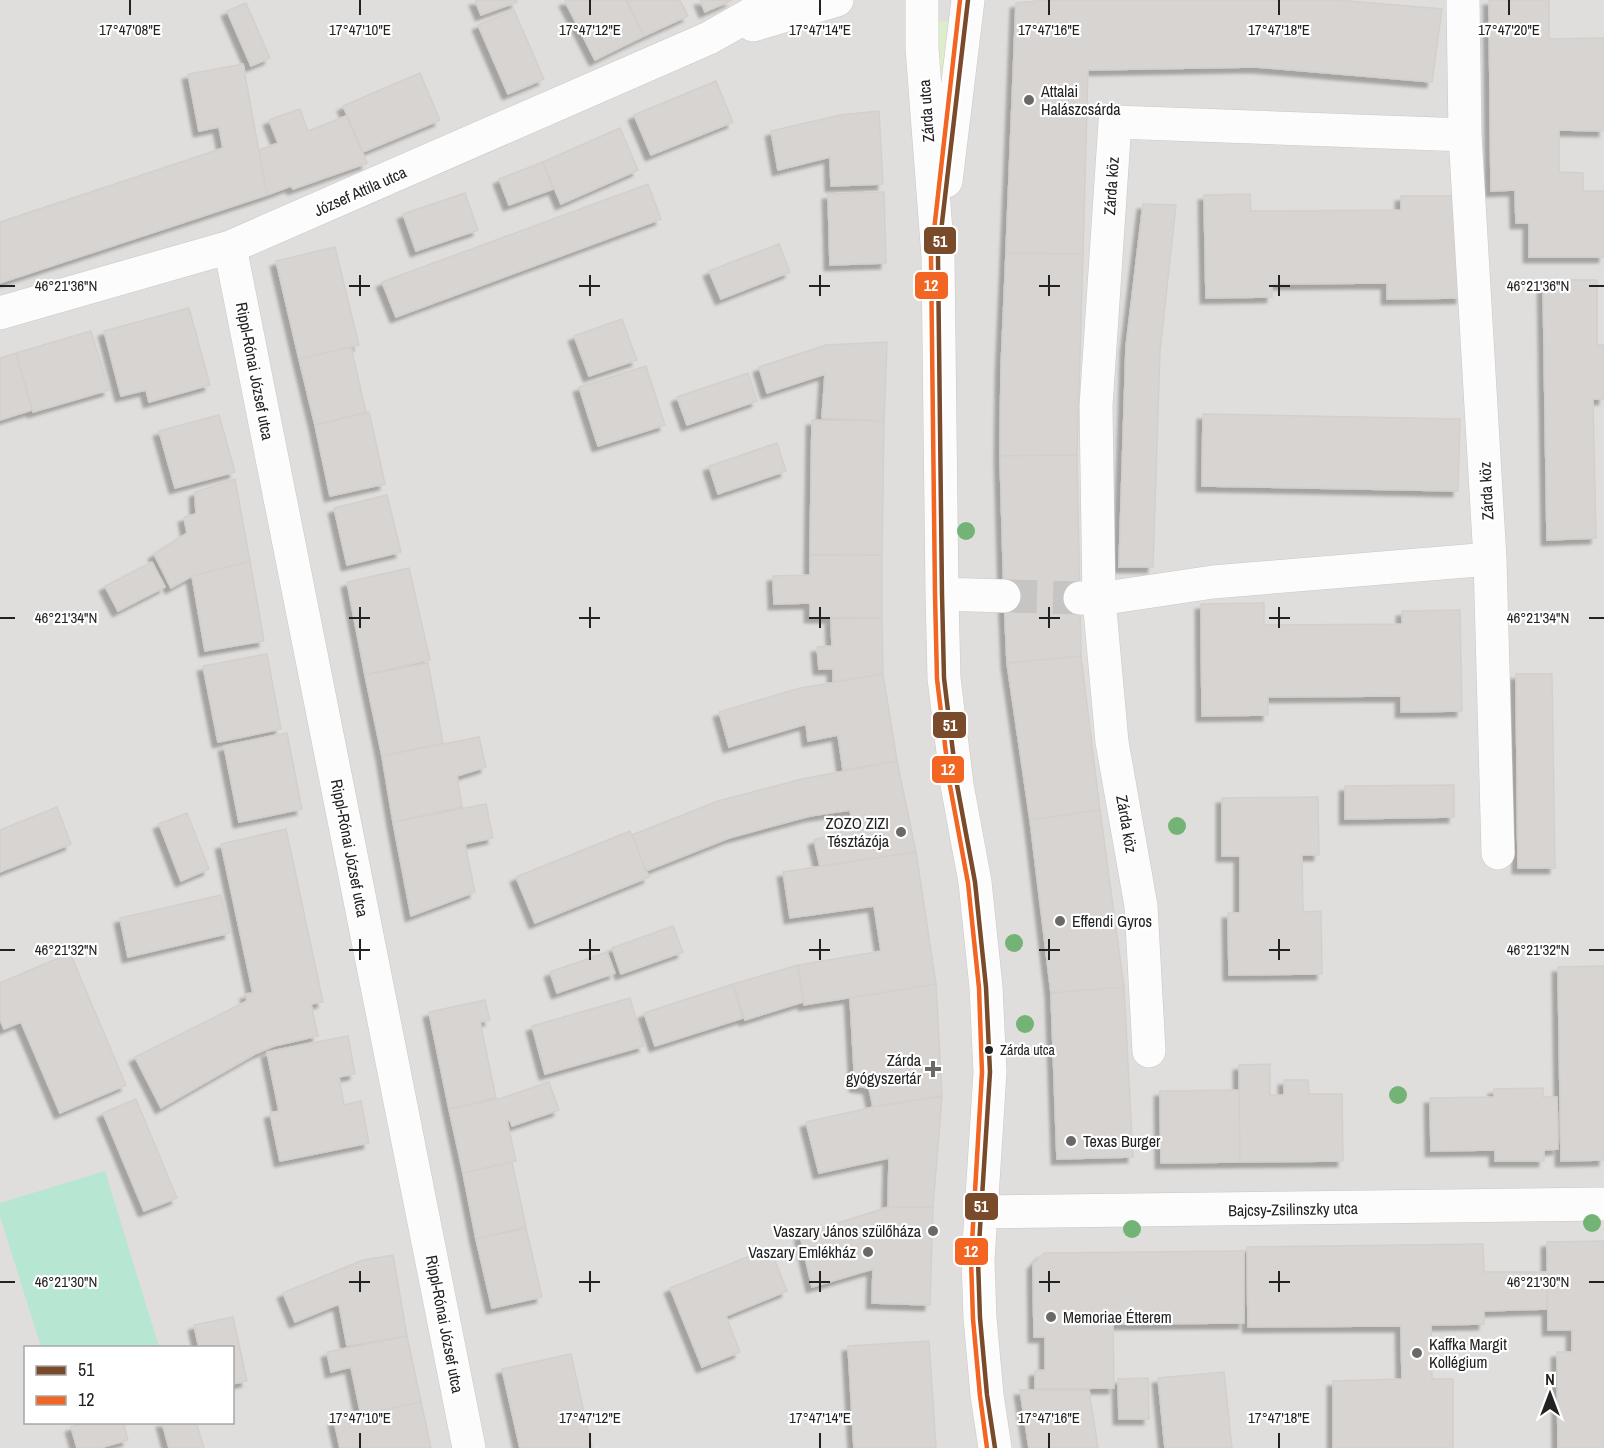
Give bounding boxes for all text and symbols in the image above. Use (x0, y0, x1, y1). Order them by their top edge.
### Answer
text: 17°47'08"E (99, 19, 161, 40)
text: 17°47'10"E (329, 19, 391, 40)
text: 17°47'12"E (559, 19, 621, 40)
text: 17°47'14"E (789, 19, 851, 40)
text: 17°47'16"E (1018, 19, 1080, 40)
text: 17°47'18"E (1248, 19, 1310, 40)
text: 17°47'20"E (1478, 19, 1540, 40)
street label: Zárda utca (913, 78, 939, 143)
place label: Attalai Halászcsárda (1040, 80, 1121, 120)
marker: Attalai Halászcsárda (1022, 93, 1036, 107)
street label: Zárda köz (1098, 156, 1124, 216)
street label: József Attila utca (310, 160, 410, 221)
line badge: 51 (923, 226, 957, 255)
text: 51 (933, 230, 948, 252)
line badge: 12 (914, 271, 949, 300)
text: 12 (924, 274, 938, 296)
text: 46°21'36"N (35, 275, 97, 296)
text: 46°21'36"N (1507, 275, 1569, 296)
street label: Rippl-Rónai József utca (231, 300, 279, 443)
street label: Zárda köz (1473, 461, 1499, 521)
text: 46°21'34"N (35, 607, 97, 628)
text: 46°21'34"N (1507, 607, 1569, 628)
line badge: 51 (932, 711, 967, 739)
text: 51 (943, 714, 958, 736)
line badge: 12 (931, 755, 965, 784)
text: 12 (941, 758, 955, 780)
street label: Rippl-Rónai József utca (326, 777, 374, 920)
street label: Zárda köz (1111, 793, 1143, 855)
place label: ZOZO ZIZI Tésztázója (826, 812, 890, 852)
marker: ZOZO ZIZI Tésztázója (894, 825, 908, 839)
place label: Effendi Gyros (1072, 910, 1152, 932)
marker: Effendi Gyros (1053, 914, 1067, 928)
text: 46°21'32"N (35, 939, 97, 960)
text: 46°21'32"N (1507, 939, 1569, 960)
place label: Zárda utca (1000, 1041, 1055, 1059)
marker: Zárda utca (983, 1044, 995, 1056)
place label: Zárda gyógyszertár (846, 1049, 922, 1089)
marker: Zárda gyógyszertár (926, 1062, 940, 1076)
place label: Texas Burger (1083, 1130, 1161, 1152)
marker: Texas Burger (1064, 1134, 1078, 1148)
line badge: 51 (964, 1192, 999, 1221)
text: 51 (974, 1195, 989, 1217)
street label: Bajcsy-Zsilinszky utca (1228, 1197, 1359, 1221)
place label: Vaszary János szülőháza (773, 1220, 922, 1242)
marker: Vaszary János szülőháza (926, 1224, 940, 1238)
line badge: 12 (954, 1237, 989, 1266)
text: 12 (964, 1240, 978, 1262)
place label: Vaszary Emlékház (748, 1241, 856, 1263)
marker: Vaszary Emlékház (861, 1245, 875, 1259)
street label: Rippl-Rónai József utca (421, 1253, 469, 1396)
text: 46°21'30"N (35, 1271, 97, 1292)
text: 46°21'30"N (1507, 1271, 1569, 1292)
place label: Memoriae Étterem (1063, 1306, 1172, 1328)
marker: Memoriae Étterem (1044, 1310, 1058, 1324)
place label: Kaffka Margit Kollégium (1429, 1333, 1507, 1373)
legend (24, 1346, 234, 1424)
marker: Kaffka Margit Kollégium (1410, 1346, 1424, 1360)
text: 51 (78, 1357, 95, 1382)
north arrow (1520, 1364, 1580, 1424)
text: N (1545, 1368, 1555, 1390)
text: 12 (78, 1387, 94, 1412)
text: 17°47'10"E (329, 1407, 391, 1428)
text: 17°47'12"E (559, 1407, 621, 1428)
text: 17°47'14"E (789, 1407, 851, 1428)
text: 17°47'16"E (1018, 1407, 1080, 1428)
text: 17°47'18"E (1248, 1407, 1310, 1428)

